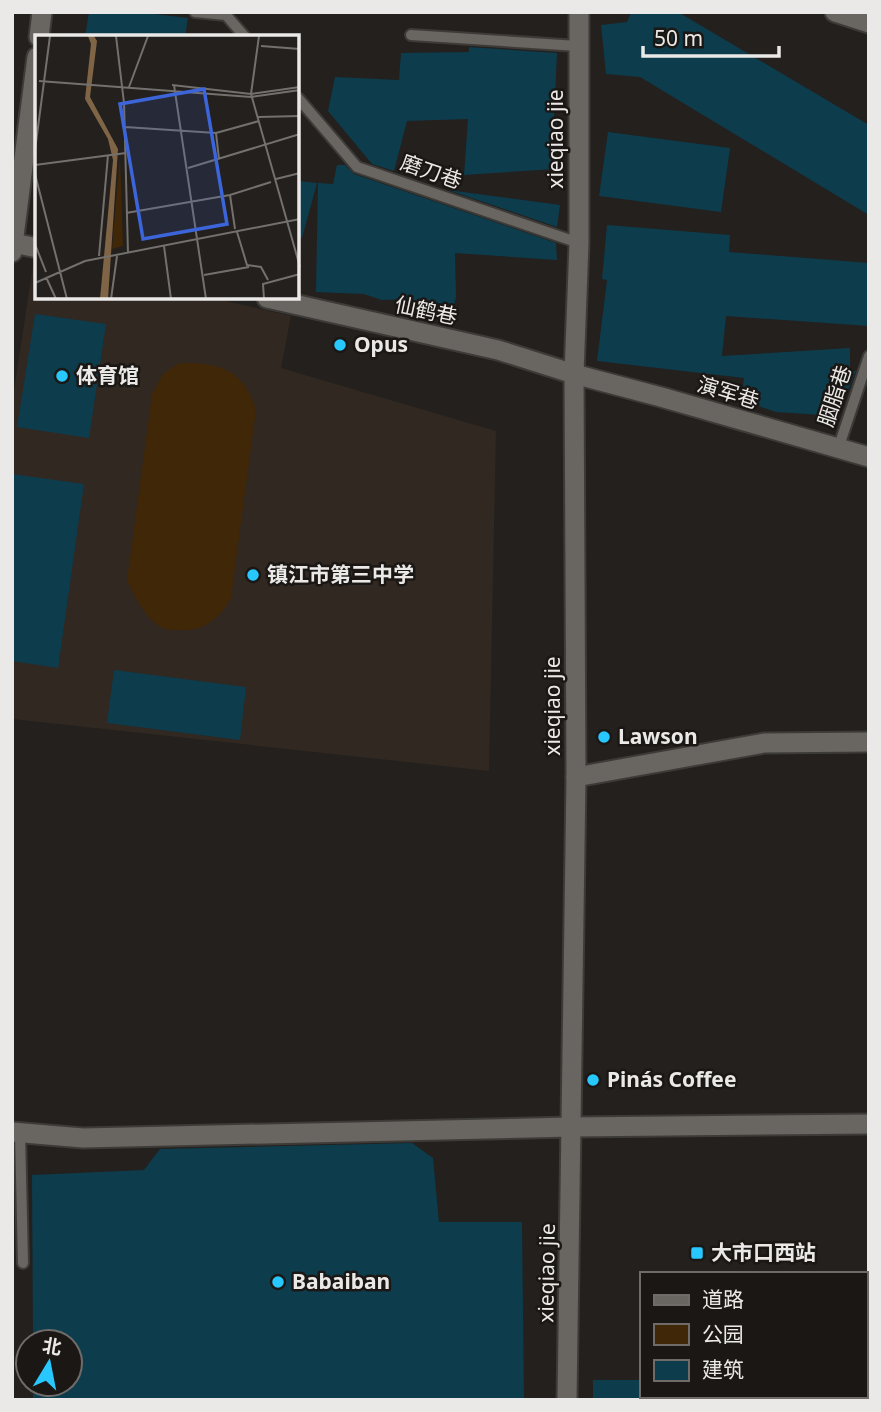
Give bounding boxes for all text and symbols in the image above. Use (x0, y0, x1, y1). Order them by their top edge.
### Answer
scale bar (643, 14, 780, 58)
text: 50 m (654, 24, 703, 52)
inset map (35, 35, 299, 299)
street label: xieqiao jie (541, 89, 569, 189)
street label: 磨刀巷 (397, 148, 466, 195)
street label: 仙鹤巷 (392, 290, 460, 330)
place label: Opus (354, 330, 408, 358)
marker: Opus (332, 337, 348, 353)
place label: 体育馆 (76, 361, 139, 389)
street label: 胭脂巷 (811, 361, 857, 430)
marker: 体育馆 (54, 368, 70, 384)
street label: 演军巷 (694, 369, 763, 415)
place label: 镇江市第三中学 (267, 560, 414, 588)
marker: 镇江市第三中学 (245, 567, 261, 583)
street label: xieqiao jie (538, 656, 566, 756)
place label: Lawson (618, 722, 698, 750)
marker: Lawson (596, 729, 612, 745)
place label: Pinás Coffee (607, 1065, 736, 1093)
marker: Pinás Coffee (585, 1072, 601, 1088)
street label: xieqiao jie (531, 1223, 561, 1323)
place label: 大市口西站 (711, 1238, 816, 1266)
marker: 大市口西站 (689, 1245, 705, 1261)
place label: Babaiban (292, 1267, 390, 1295)
legend (640, 1272, 867, 1398)
marker: Babaiban (270, 1274, 286, 1290)
text: 道路 (702, 1285, 744, 1313)
text: 公园 (702, 1320, 744, 1348)
north arrow (14, 1328, 84, 1398)
text: 北 (40, 1332, 64, 1361)
text: 建筑 (702, 1355, 744, 1383)

